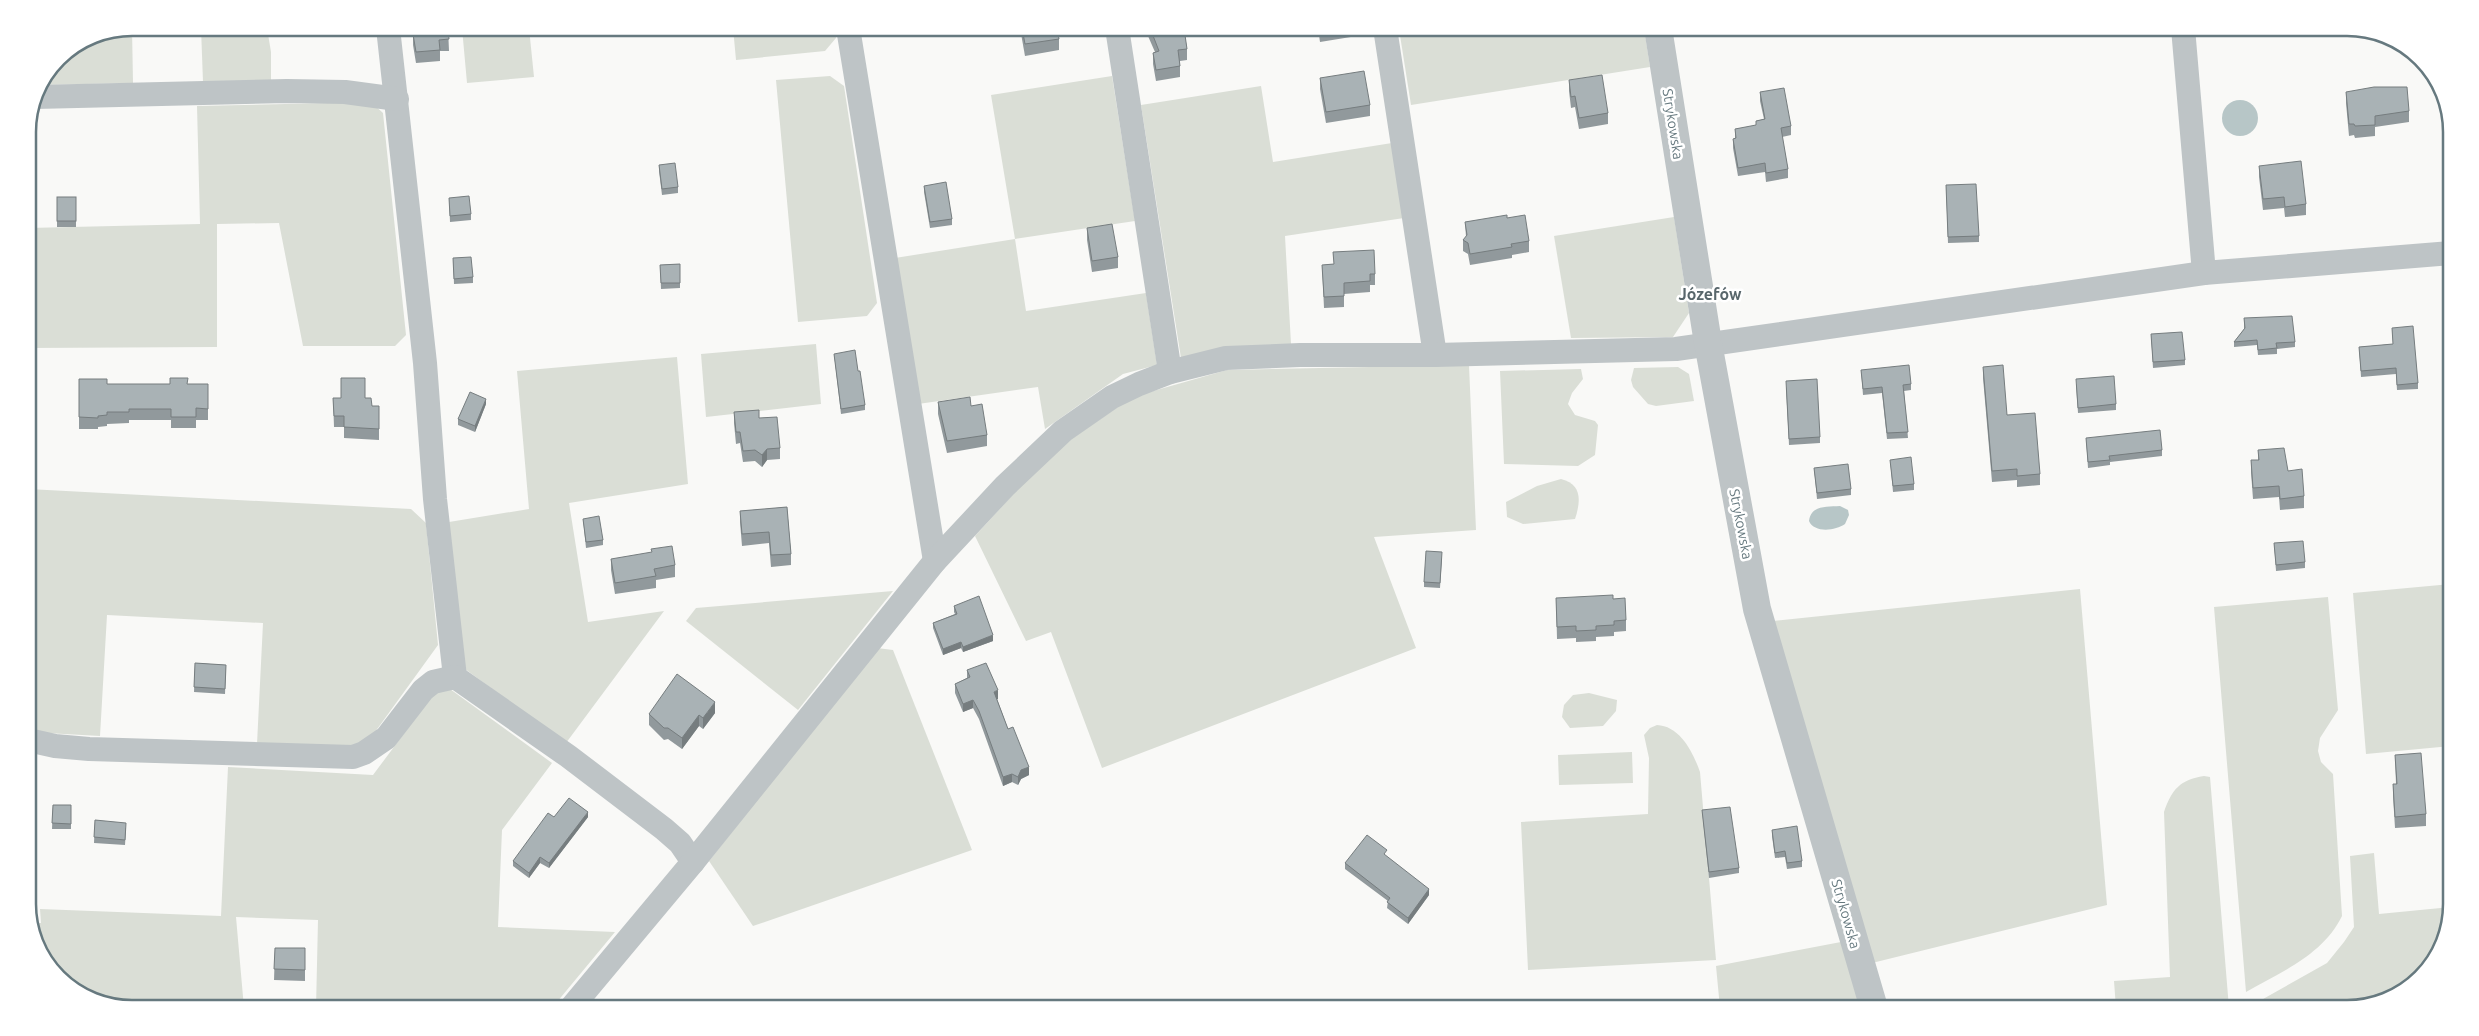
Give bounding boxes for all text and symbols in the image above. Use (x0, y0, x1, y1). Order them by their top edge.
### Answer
street label: Strykowska (1660, 88, 1686, 160)
district label: Józefów (1678, 285, 1742, 303)
street label: Strykowska (1726, 487, 1756, 561)
street label: Strykowska (1828, 877, 1864, 951)

